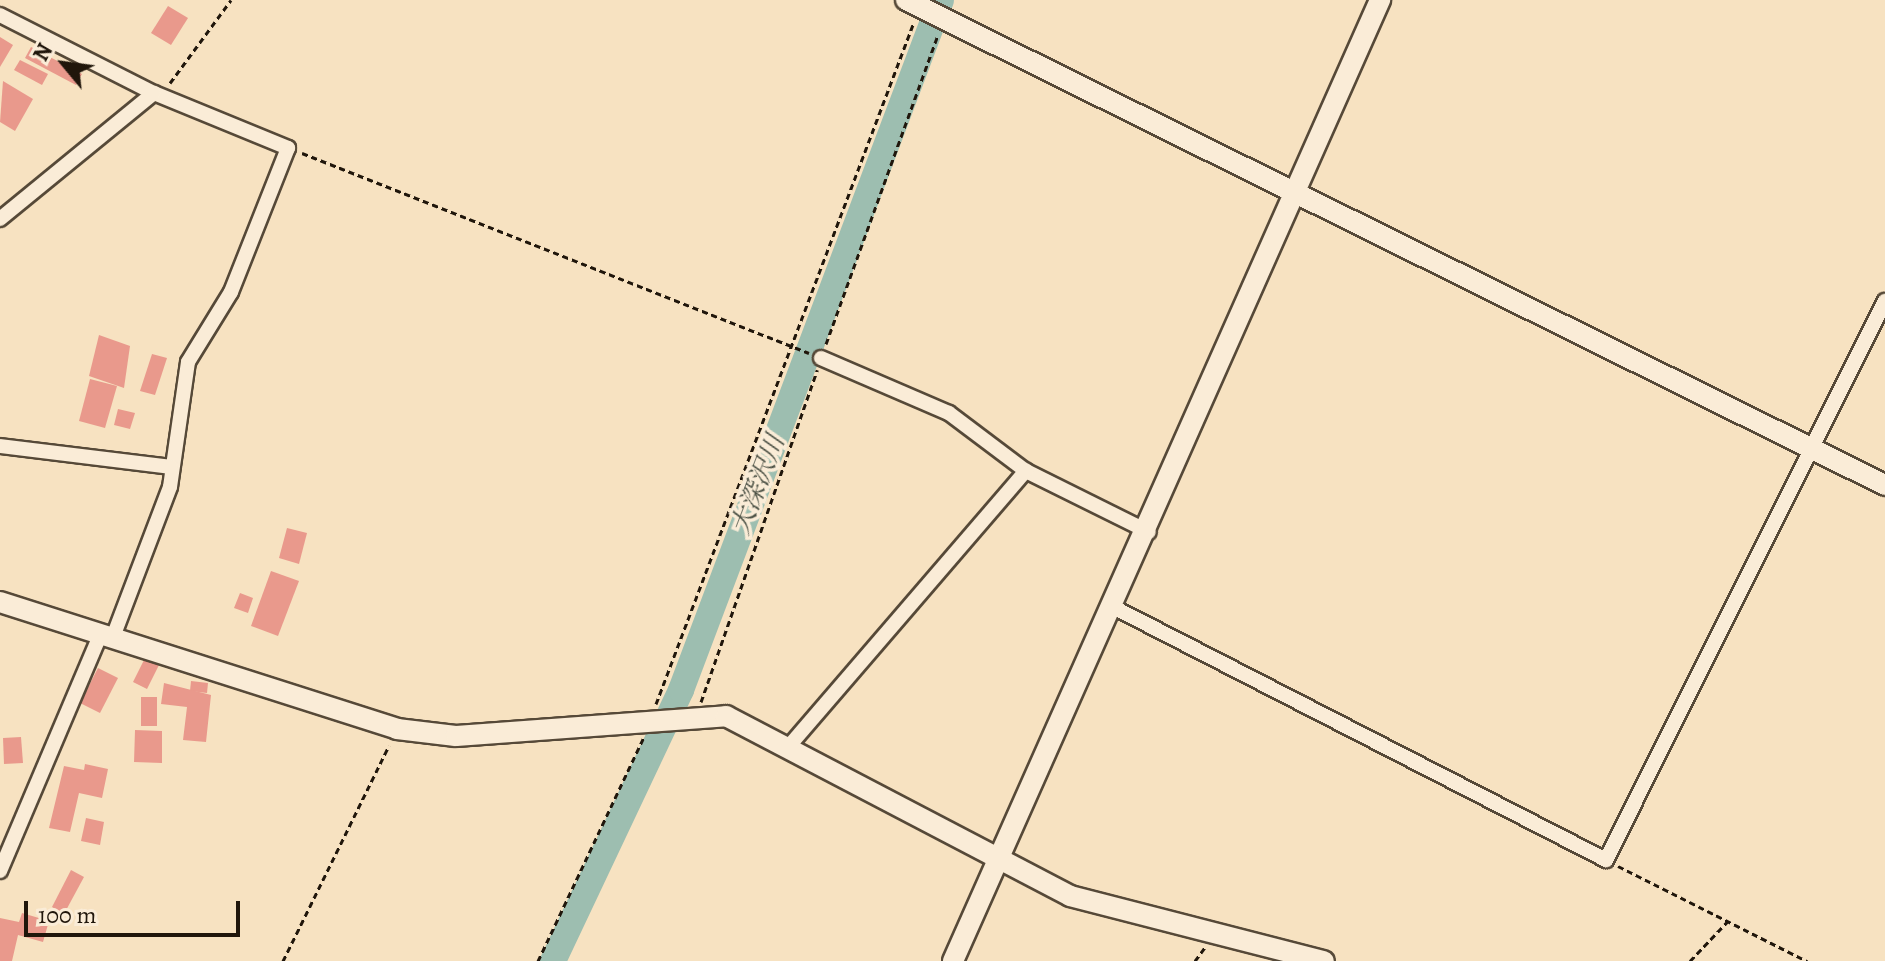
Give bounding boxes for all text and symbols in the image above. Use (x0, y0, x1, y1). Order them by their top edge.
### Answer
north arrow (24, 24, 104, 104)
text: N (26, 38, 60, 67)
water label: 大深沢川 (725, 431, 791, 539)
scale bar (28, 885, 244, 935)
text: 100 m (38, 899, 97, 931)

